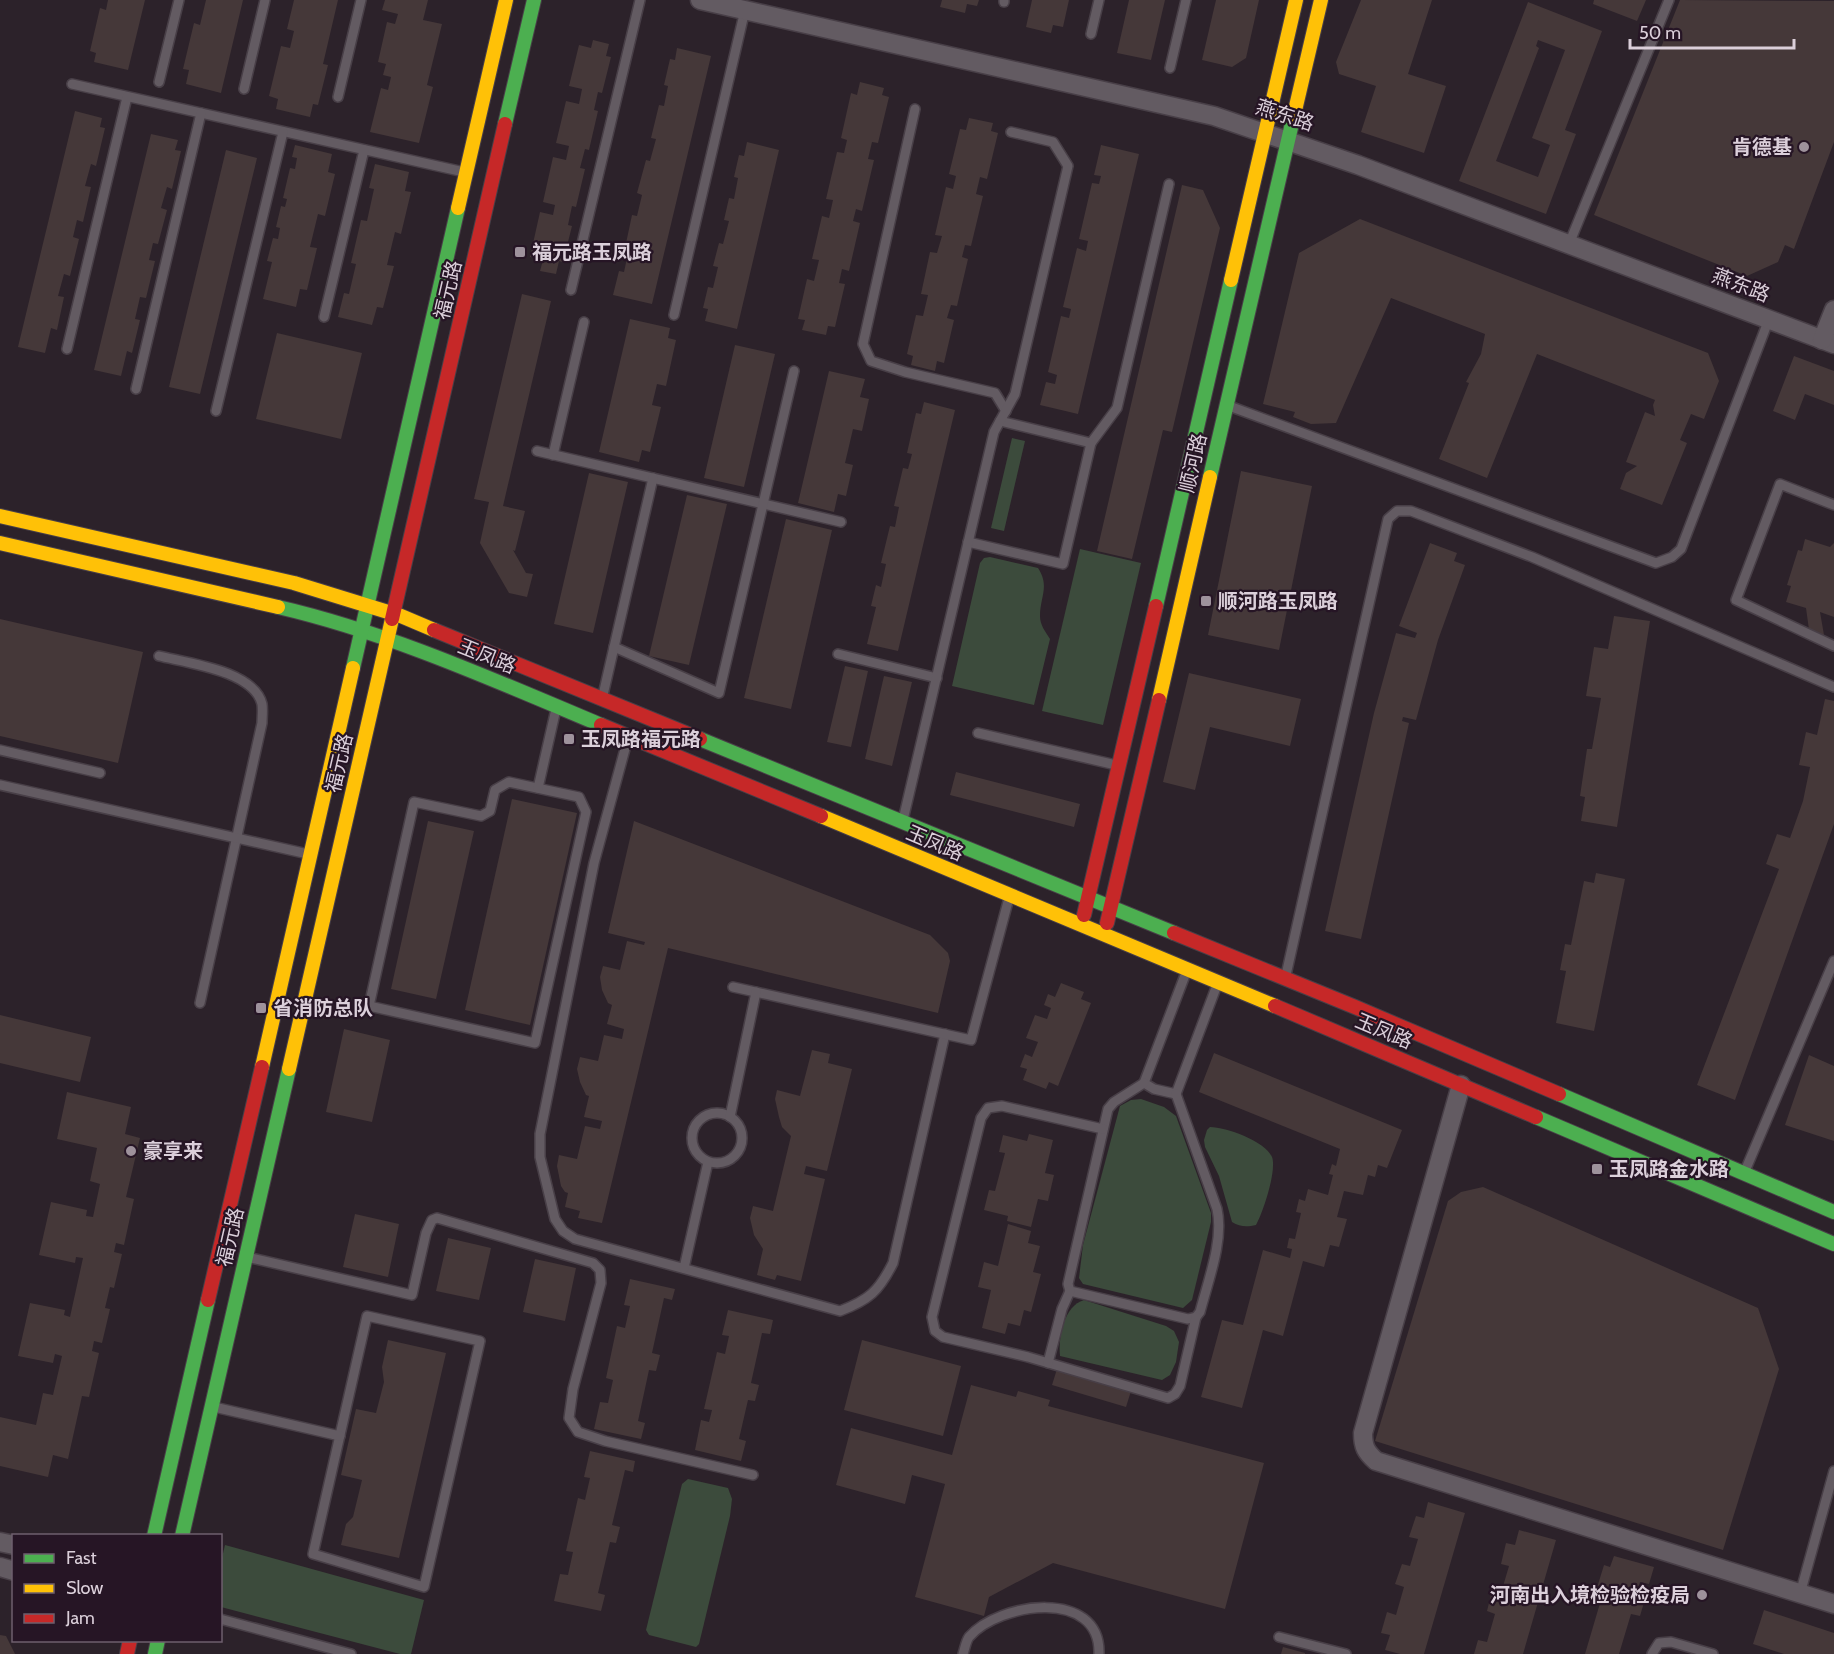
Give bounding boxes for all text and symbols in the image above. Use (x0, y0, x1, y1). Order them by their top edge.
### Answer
scale bar (1630, 12, 1794, 50)
text: 50 m (1639, 22, 1681, 44)
street label: 燕东路 (1253, 94, 1317, 136)
place label: 肯德基 (1732, 135, 1792, 159)
marker: 肯德基 (1797, 140, 1811, 154)
place label: 福元路玉凤路 (532, 240, 652, 264)
marker: 福元路玉凤路 (513, 245, 527, 259)
street label: 福元路 (430, 258, 466, 322)
street label: 燕东路 (1709, 263, 1773, 307)
street label: 顺河路 (1175, 431, 1211, 495)
place label: 顺河路玉凤路 (1218, 589, 1338, 613)
marker: 顺河路玉凤路 (1199, 594, 1213, 608)
street label: 玉凤路 (455, 634, 519, 678)
place label: 玉凤路福元路 (581, 727, 701, 751)
street label: 福元路 (321, 731, 357, 795)
marker: 玉凤路福元路 (562, 732, 576, 746)
street label: 玉凤路 (903, 820, 967, 866)
place label: 省消防总队 (273, 996, 373, 1020)
marker: 省消防总队 (254, 1001, 268, 1015)
street label: 玉凤路 (1352, 1008, 1416, 1054)
place label: 豪享来 (143, 1139, 203, 1163)
marker: 豪享来 (124, 1144, 138, 1158)
place label: 玉凤路金水路 (1609, 1157, 1729, 1181)
marker: 玉凤路金水路 (1590, 1162, 1604, 1176)
street label: 福元路 (212, 1205, 248, 1269)
legend (12, 1534, 222, 1642)
text: Fast (66, 1547, 97, 1569)
text: Slow (66, 1577, 103, 1599)
place label: 河南出入境检验检疫局 (1490, 1583, 1690, 1607)
marker: 河南出入境检验检疫局 (1695, 1588, 1709, 1602)
text: Jam (65, 1607, 95, 1629)

